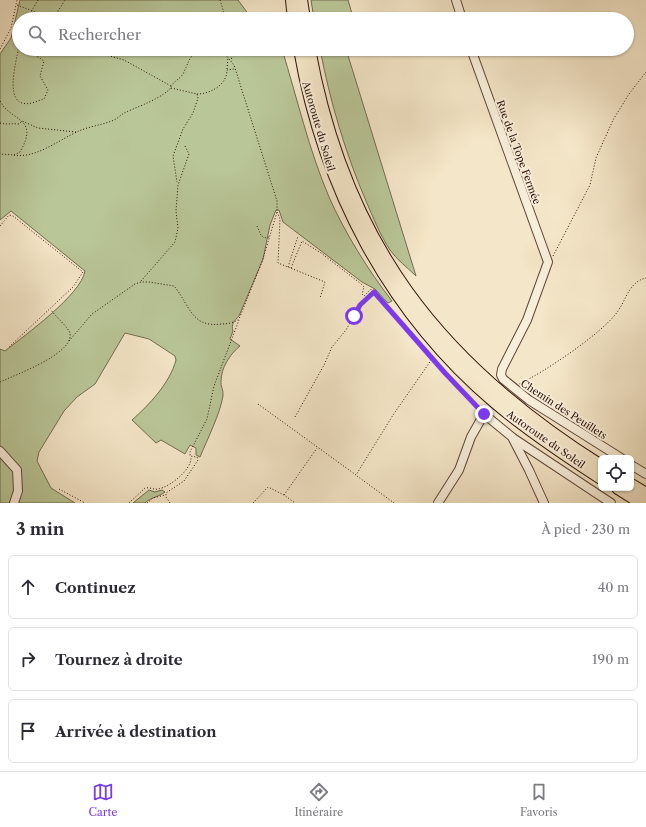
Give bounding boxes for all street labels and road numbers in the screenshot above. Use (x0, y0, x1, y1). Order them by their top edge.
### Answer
street label: Autoroute du Soleil (299, 79, 338, 173)
street label: Rue de la Tope Fermée (494, 98, 544, 207)
street label: Chemin des Peuillets (518, 377, 609, 442)
street label: Autoroute du Soleil (503, 407, 588, 471)

